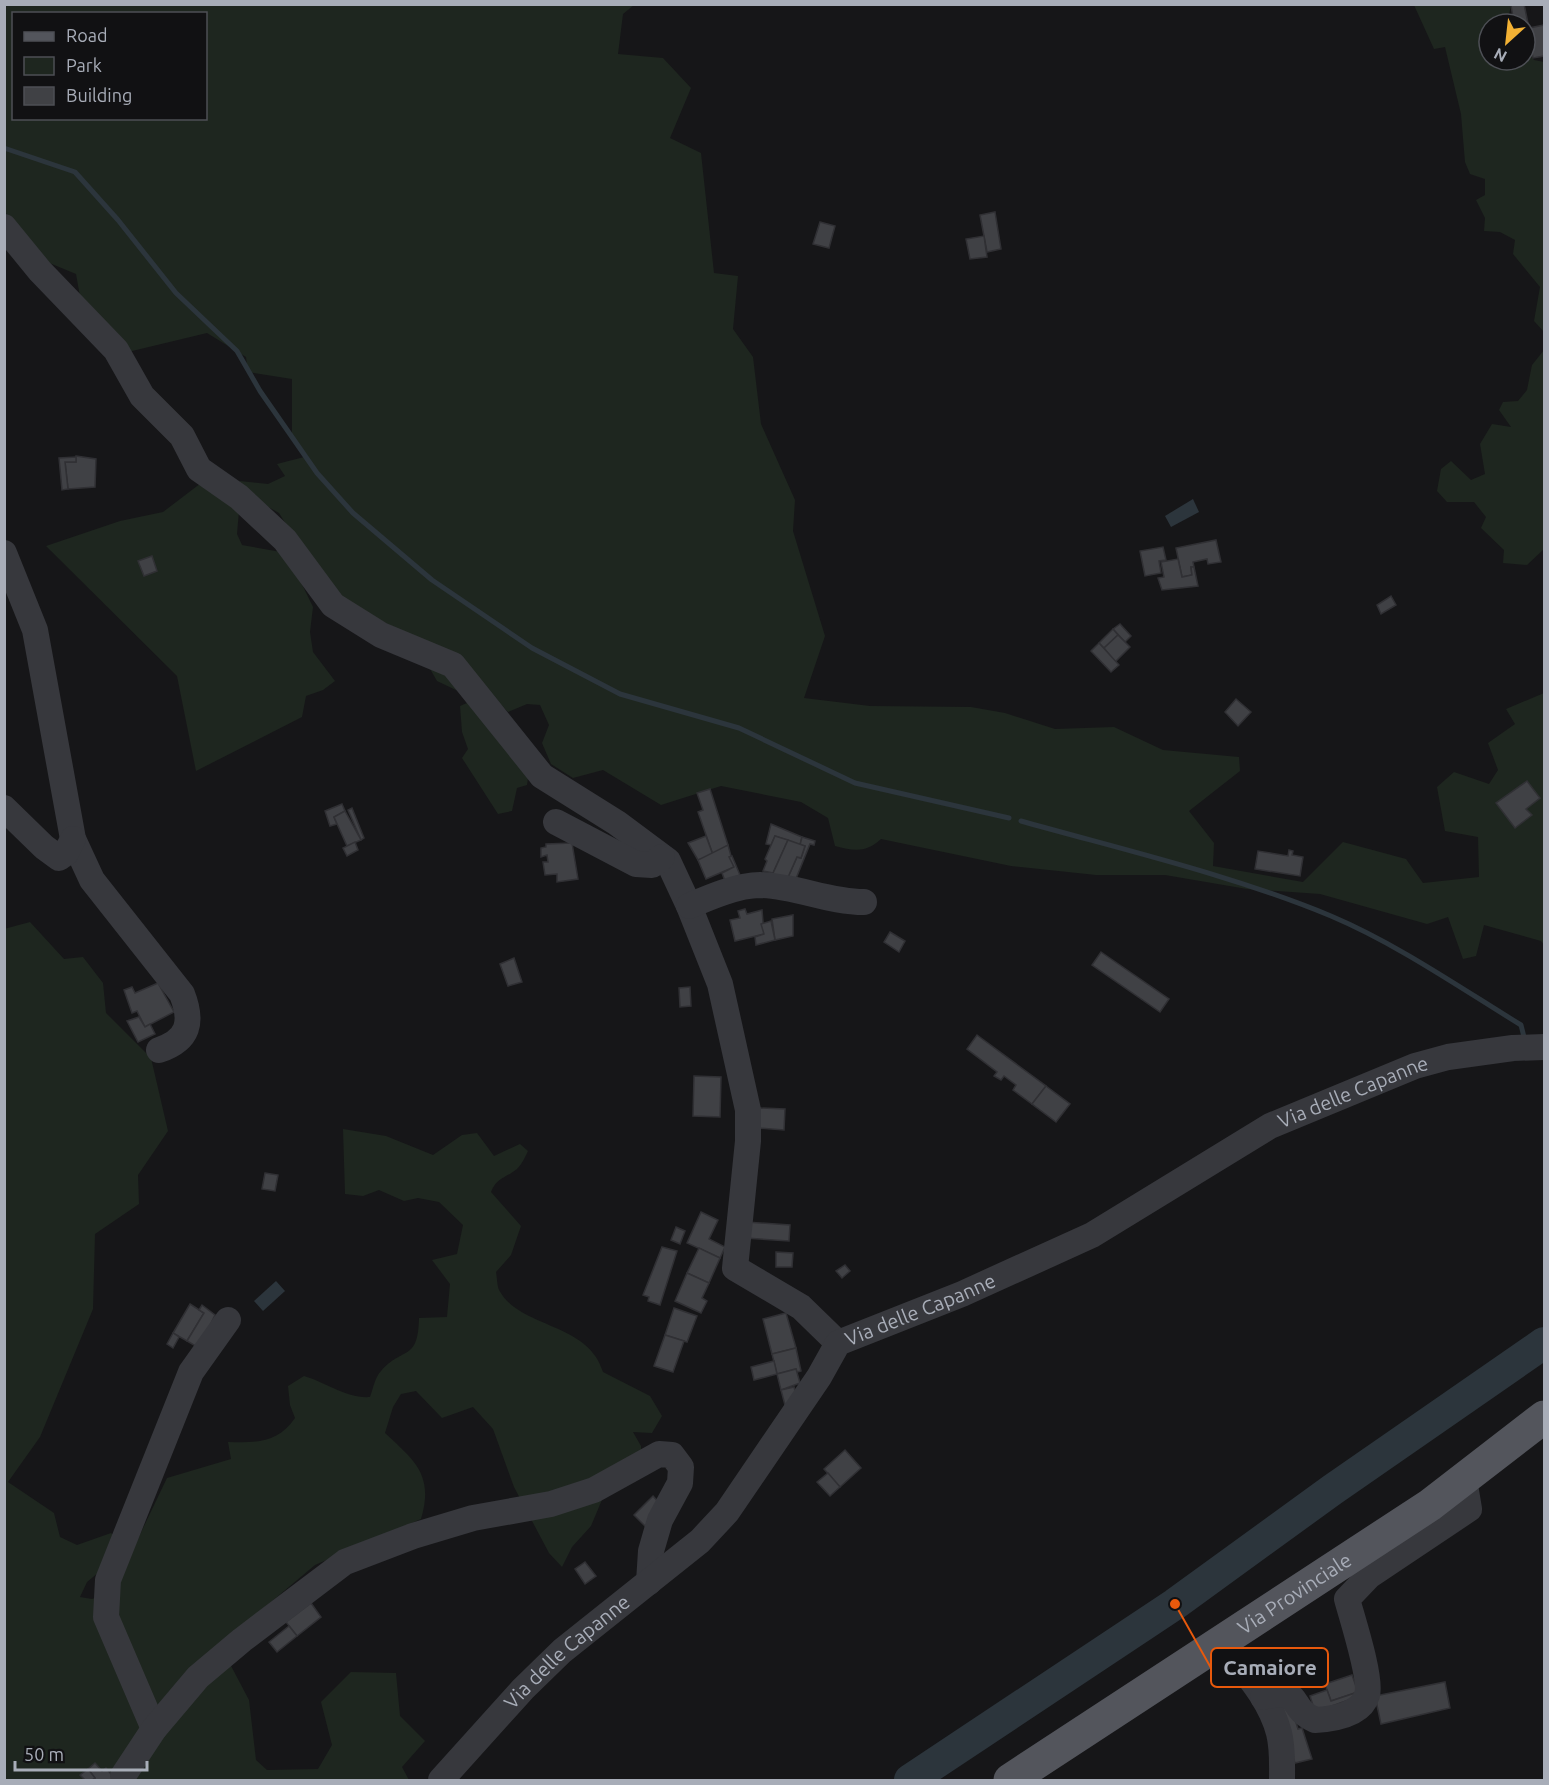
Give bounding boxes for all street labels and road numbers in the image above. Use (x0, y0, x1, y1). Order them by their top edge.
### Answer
street label: Via delle Capanne (1274, 1051, 1431, 1132)
street label: Via delle Capanne (841, 1268, 999, 1350)
street label: Via Provinciale (1233, 1548, 1355, 1639)
street label: Via delle Capanne (499, 1590, 634, 1713)

